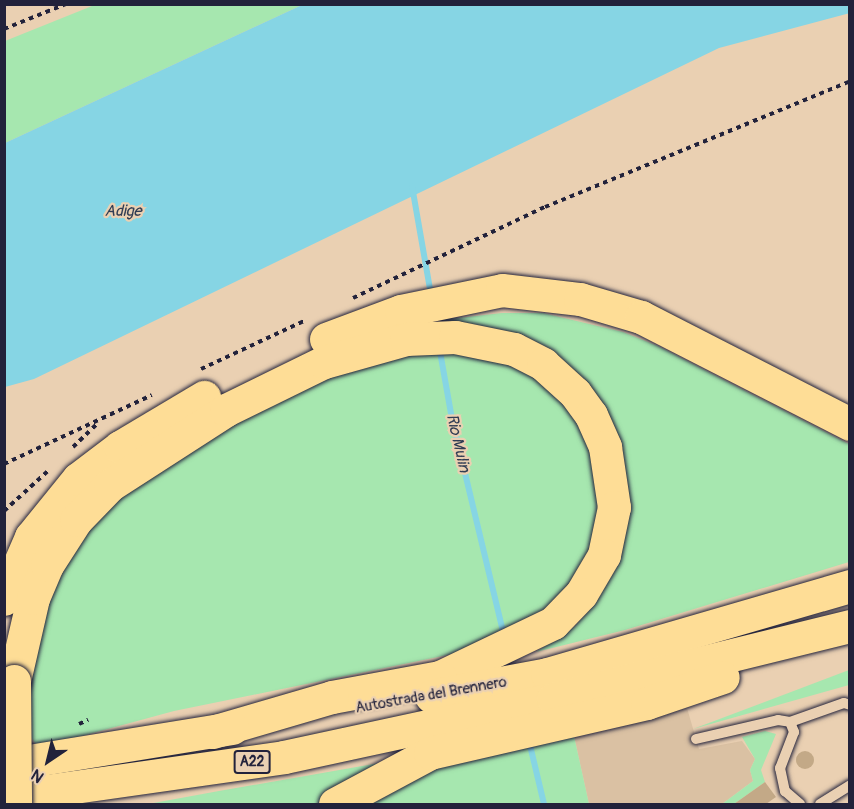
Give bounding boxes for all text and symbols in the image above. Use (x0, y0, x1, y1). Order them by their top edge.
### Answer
water label: Adige (104, 201, 142, 221)
water label: Rio Mulin (442, 412, 474, 474)
street label: Autostrada del Brennero (354, 673, 508, 717)
north arrow (18, 731, 78, 791)
road number: A22 (232, 751, 272, 773)
text: N (28, 764, 48, 787)

